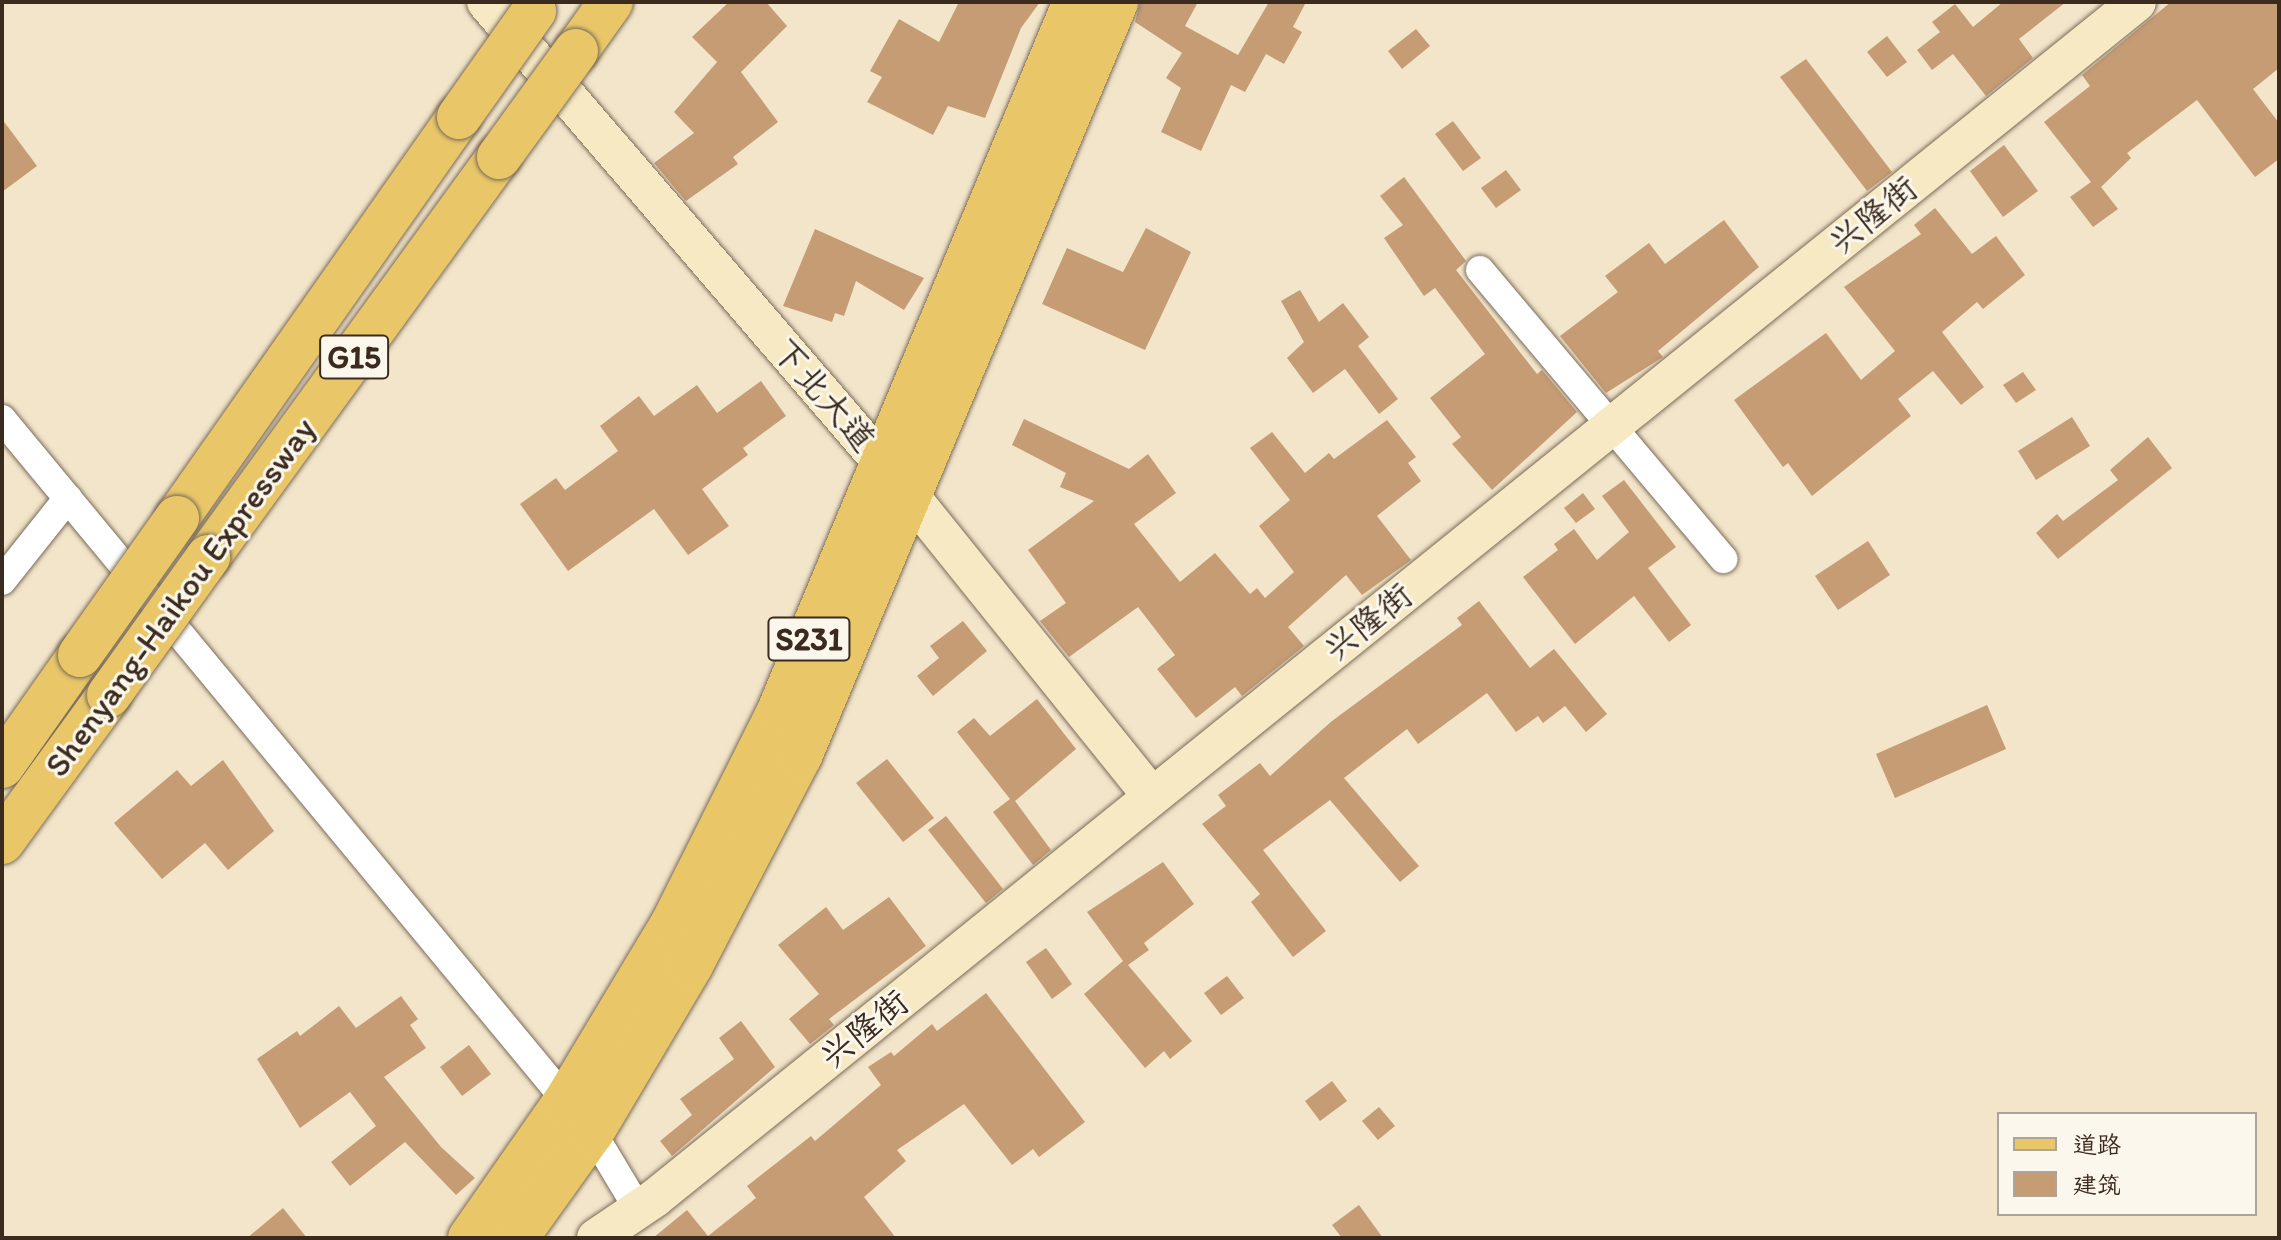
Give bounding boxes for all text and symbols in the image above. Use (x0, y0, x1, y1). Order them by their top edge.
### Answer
street label: 兴隆街 (1821, 167, 1925, 263)
road number: G15 (318, 329, 390, 385)
street label: 下北大道 (764, 330, 884, 460)
street label: Shenyang-Haikou Expressway (36, 410, 324, 784)
street label: 兴隆街 (1316, 574, 1420, 670)
road number: S231 (767, 611, 851, 667)
street label: 兴隆街 (812, 981, 916, 1077)
legend (1997, 1112, 2257, 1216)
text: 道路 (2073, 1130, 2121, 1159)
text: 建筑 (2073, 1170, 2121, 1199)

